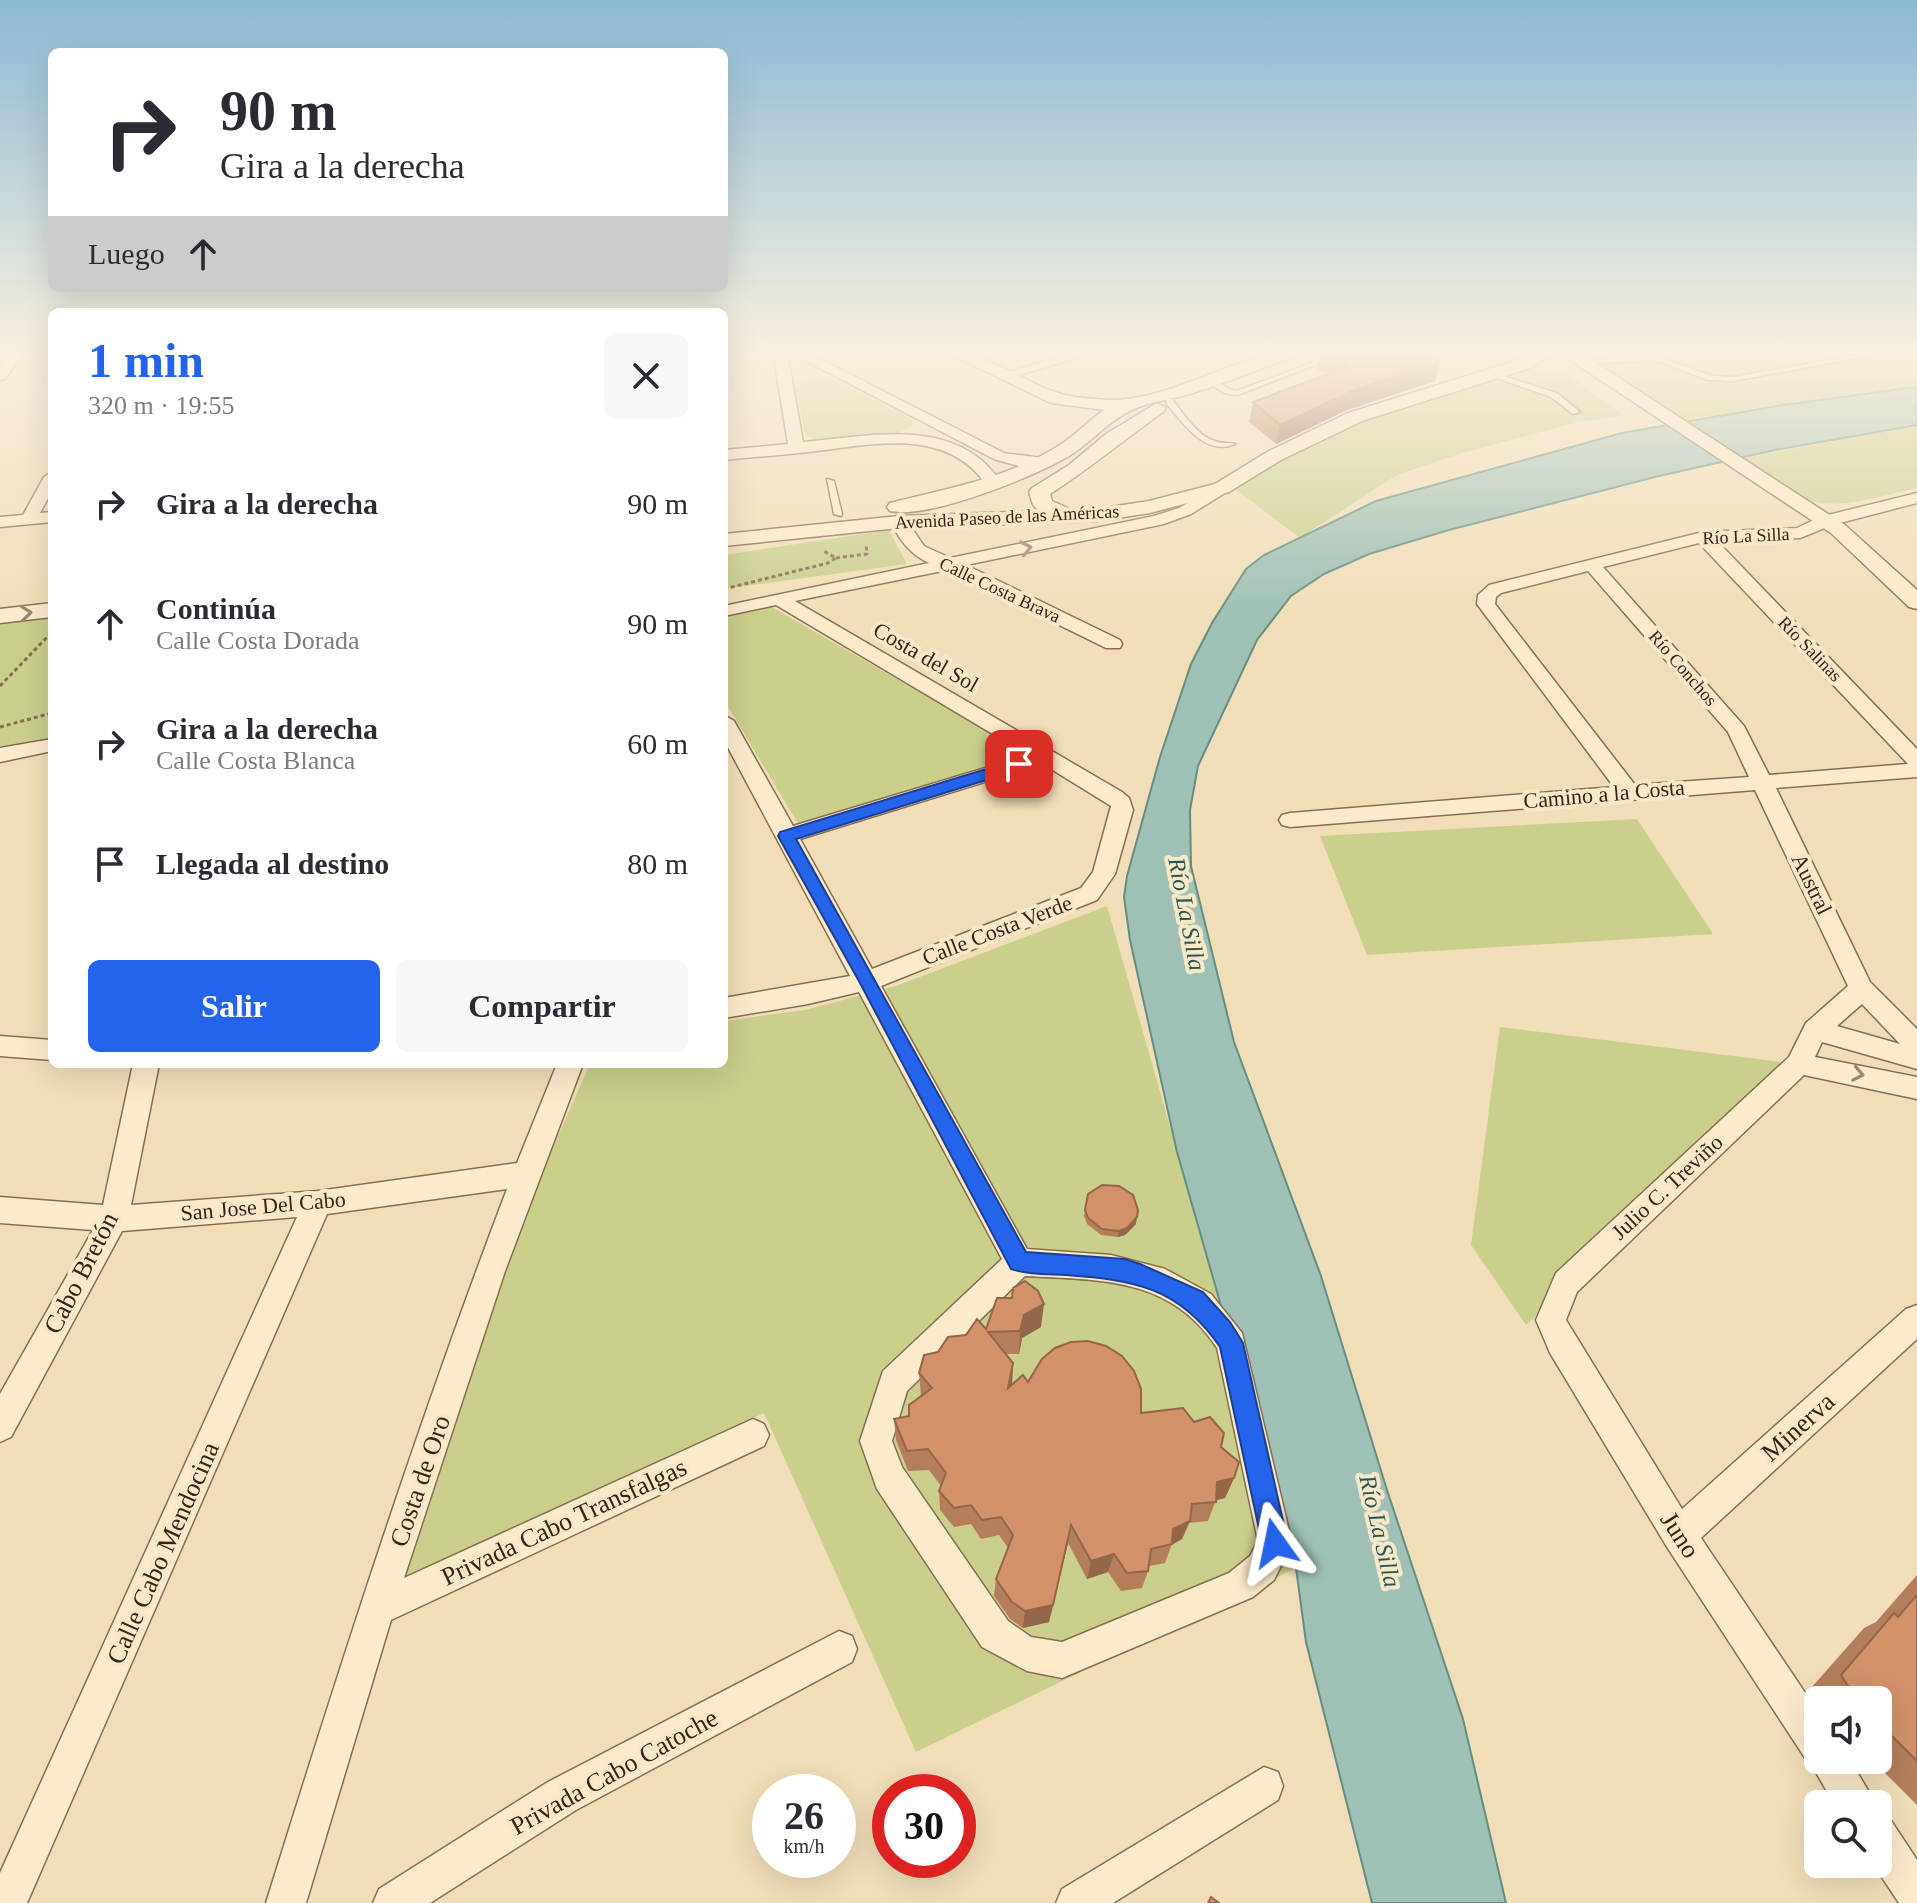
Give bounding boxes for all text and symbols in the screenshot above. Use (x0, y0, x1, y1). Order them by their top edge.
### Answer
icon: right (88, 80, 192, 184)
text: 90 m (220, 80, 337, 142)
text: Gira a la derecha (220, 146, 465, 186)
icon: ahead (181, 232, 225, 276)
text: Luego (88, 237, 165, 270)
text: 1 min (88, 334, 204, 387)
button: close (604, 334, 688, 418)
text: 320 m · 19:55 (88, 391, 235, 420)
icon: right (88, 482, 132, 526)
text: Gira a la derecha (156, 487, 378, 520)
text: 90 m (627, 487, 688, 520)
street label: Avenida Paseo de las Américas (894, 501, 1120, 533)
street label: Río La Silla (1702, 524, 1790, 548)
one-way arrow (1018, 540, 1032, 557)
street label: Calle Costa Brava (936, 553, 1064, 627)
text: Continúa (156, 592, 276, 625)
icon: ahead (88, 602, 132, 646)
one-way arrow (20, 605, 33, 622)
text: 90 m (627, 607, 688, 640)
street label: Río Salinas (1774, 612, 1846, 686)
street label: Costa del Sol (869, 617, 983, 697)
text: Calle Costa Dorada (156, 626, 360, 655)
street label: Río Conchos (1645, 626, 1721, 710)
text: Gira a la derecha (156, 712, 378, 745)
icon: right (88, 722, 132, 766)
text: 60 m (627, 727, 688, 760)
pin (985, 730, 1053, 798)
icon: arrive (997, 742, 1041, 786)
text: Calle Costa Blanca (156, 746, 355, 775)
street label: Camino a la Costa (1522, 774, 1686, 814)
icon: arrive (88, 842, 132, 886)
text: Llegada al destino (156, 847, 389, 880)
text: 80 m (627, 847, 688, 880)
street label: Austral (1787, 849, 1837, 919)
water label: Río La Silla (1163, 854, 1211, 973)
street label: Calle Costa Verde (919, 890, 1075, 970)
button: Salir (88, 960, 380, 1052)
button: Compartir (396, 960, 688, 1052)
one-way arrow (1851, 1065, 1865, 1082)
street label: Julio C. Treviño (1606, 1129, 1728, 1245)
street label: San Jose Del Cabo (179, 1186, 347, 1226)
street label: Cabo Bretón (38, 1208, 124, 1338)
street label: Minerva (1756, 1386, 1841, 1467)
street label: Costa de Oro (384, 1411, 456, 1551)
street label: Calle Cabo Mendocina (101, 1437, 225, 1668)
street label: Privada Cabo Transfalgas (437, 1452, 691, 1592)
water label: Río La Silla (1354, 1471, 1406, 1590)
position arrow (1233, 1501, 1317, 1585)
street label: Juno (1654, 1507, 1706, 1563)
map controls (1804, 1686, 1892, 1878)
button: sound (1804, 1686, 1892, 1774)
street label: Privada Cabo Catoche (505, 1703, 723, 1841)
speed limit sign: 30 (872, 1774, 976, 1878)
button: search (1804, 1790, 1892, 1878)
text: 26 (784, 1793, 824, 1838)
text: km/h (783, 1835, 825, 1857)

